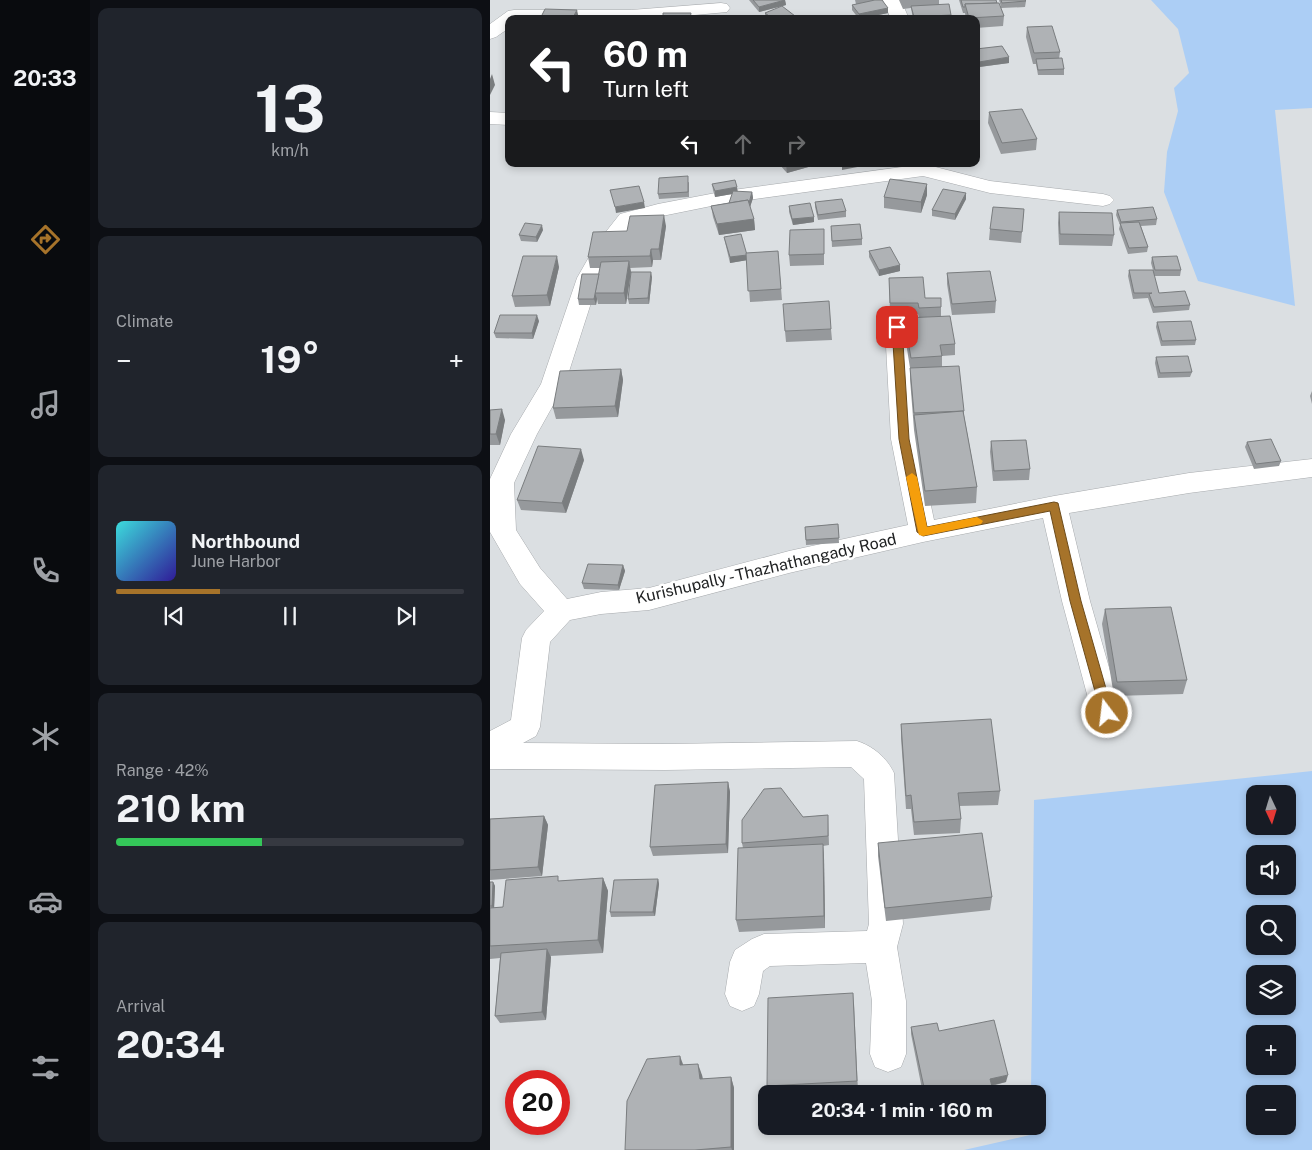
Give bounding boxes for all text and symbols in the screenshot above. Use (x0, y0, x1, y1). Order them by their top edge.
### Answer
text: 60 m (603, 34, 688, 75)
icon: left (520, 35, 585, 100)
text: 20:33 (13, 65, 77, 91)
text: 13 (254, 70, 326, 147)
text: Turn left (603, 76, 689, 102)
icon: left (676, 130, 704, 158)
icon: ahead (729, 130, 757, 158)
icon: right (782, 130, 810, 158)
text: km/h (271, 141, 309, 160)
icon: directions (28, 222, 63, 257)
pin (876, 306, 918, 348)
text: Climate (116, 312, 173, 331)
icon: arrive (883, 313, 911, 341)
text: 19° (260, 337, 320, 382)
text: − (116, 344, 132, 377)
text: + (448, 344, 464, 377)
icon: music (28, 387, 63, 422)
street label: Kurishupally - Thazhathangady Road (634, 529, 898, 608)
text: Northbound (191, 530, 300, 552)
text: June Harbor (191, 552, 281, 571)
icon: phone (28, 553, 63, 588)
icon: previous (160, 602, 188, 630)
icon: pause (276, 602, 304, 630)
icon: next (392, 602, 420, 630)
position arrow (1080, 686, 1132, 738)
icon: climate (28, 719, 63, 754)
text: Range · 42% (116, 761, 209, 780)
north arrow (1246, 785, 1296, 835)
map controls (1246, 785, 1296, 1135)
text: 210 km (116, 786, 246, 831)
button: sound (1246, 845, 1296, 895)
icon: car (28, 884, 63, 919)
button: search (1246, 905, 1296, 955)
button: layers (1246, 965, 1296, 1015)
text: Arrival (116, 997, 165, 1016)
text: 20:34 (116, 1022, 225, 1067)
button: + (1246, 1025, 1296, 1075)
icon: filters (28, 1050, 63, 1085)
speed limit sign: 20 (505, 1070, 570, 1135)
button: − (1246, 1085, 1296, 1135)
text: 20:34 · 1 min · 160 m (811, 1099, 993, 1121)

